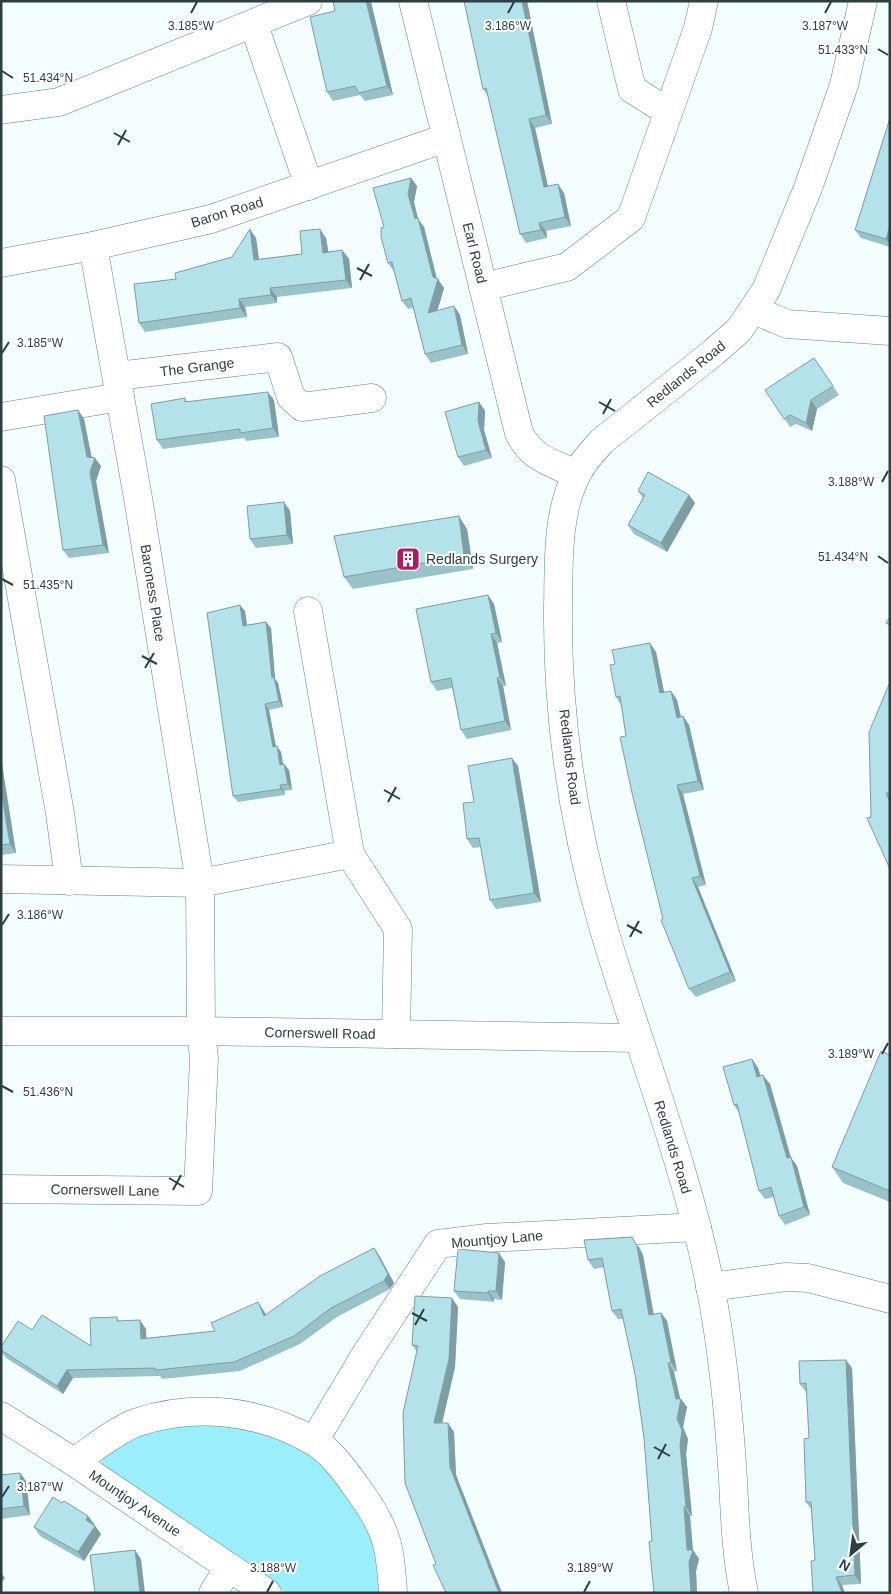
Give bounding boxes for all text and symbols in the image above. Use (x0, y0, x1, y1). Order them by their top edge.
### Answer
text: 3.185°W (168, 19, 215, 33)
text: 3.186°W (485, 19, 532, 33)
text: 3.187°W (802, 19, 849, 33)
text: 51.433°N (818, 43, 868, 57)
text: 51.434°N (23, 71, 73, 85)
street label: Baron Road (189, 193, 265, 231)
street label: Earl Road (460, 221, 490, 285)
text: 3.185°W (17, 336, 64, 350)
street label: Redlands Road (643, 337, 729, 411)
street label: The Grange (159, 354, 235, 379)
text: 3.188°W (828, 475, 875, 489)
street label: Baroness Place (137, 543, 169, 643)
building icon: Redlands Surgery (395, 546, 421, 572)
text: 51.434°N (818, 550, 868, 564)
place label: Redlands Surgery (426, 551, 538, 567)
text: 51.435°N (23, 578, 73, 592)
street label: Redlands Road (556, 708, 584, 806)
text: 3.186°W (17, 908, 64, 922)
street label: Cornerswell Road (264, 1024, 376, 1042)
text: 3.189°W (828, 1047, 875, 1061)
text: 51.436°N (23, 1085, 73, 1099)
street label: Redlands Road (651, 1099, 695, 1195)
street label: Cornerswell Lane (50, 1181, 160, 1199)
street label: Mountjoy Lane (451, 1227, 544, 1251)
street label: Mountjoy Avenue (86, 1466, 184, 1540)
text: 3.187°W (17, 1480, 64, 1494)
north arrow (826, 1529, 876, 1579)
text: N (836, 1556, 853, 1575)
text: 3.188°W (250, 1561, 297, 1575)
text: 3.189°W (567, 1561, 614, 1575)

